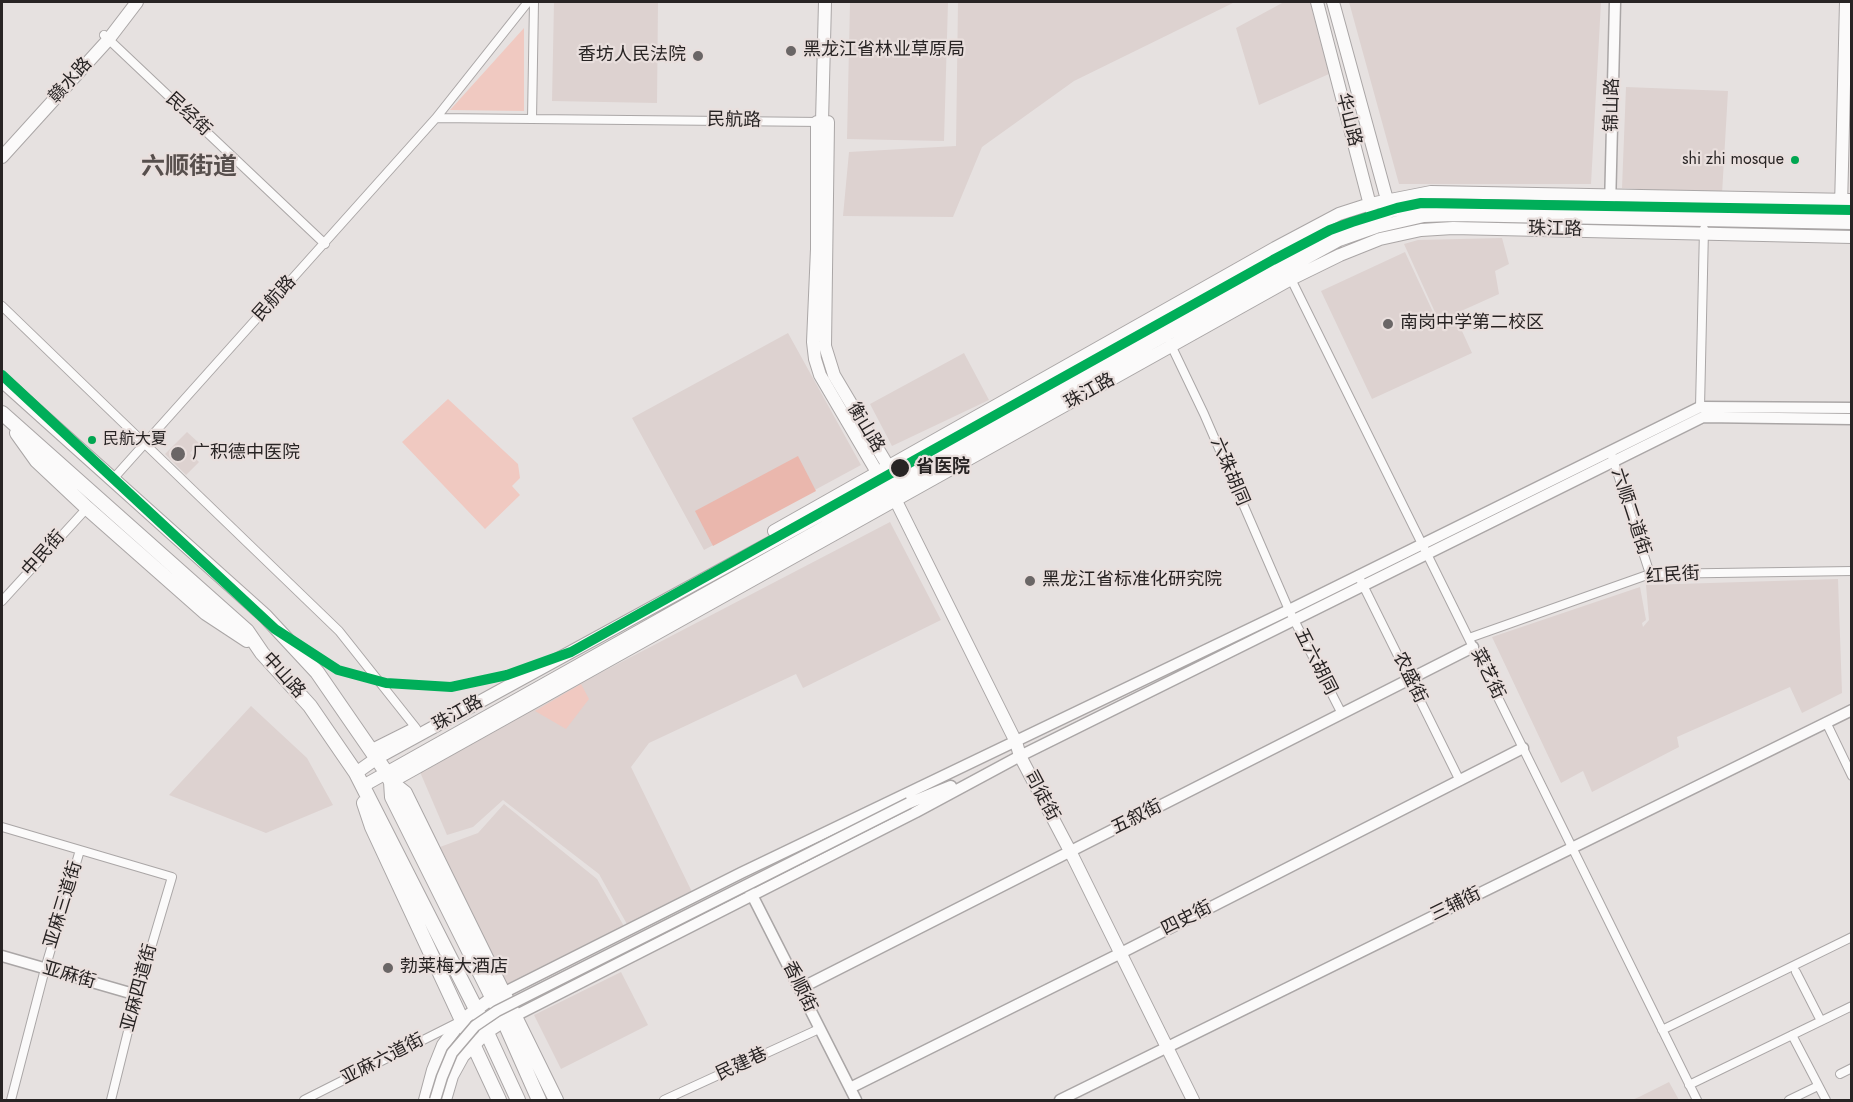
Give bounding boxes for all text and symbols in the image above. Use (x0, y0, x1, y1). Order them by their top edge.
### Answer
place label: 黑龙江省林业草原局 (803, 40, 965, 62)
marker: 黑龙江省林业草原局 (784, 44, 798, 58)
place label: 香坊人民法院 (578, 45, 686, 67)
marker: 香坊人民法院 (691, 49, 705, 63)
street label: 赣水路 (45, 54, 97, 108)
street label: 锦山路 (1602, 78, 1624, 132)
street label: 民经街 (161, 89, 215, 141)
street label: 华山路 (1331, 91, 1365, 149)
street label: 民航路 (707, 110, 761, 132)
place label: shi zhi mosque (1682, 150, 1784, 170)
district label: 六顺街道 (141, 154, 237, 182)
marker: shi zhi mosque (1789, 154, 1801, 166)
street label: 珠江路 (1528, 219, 1582, 241)
street label: 民航路 (249, 272, 301, 326)
place label: 南岗中学第二校区 (1400, 313, 1544, 335)
marker: 南岗中学第二校区 (1381, 317, 1395, 331)
street label: 珠江路 (1061, 369, 1119, 415)
street label: 衡山路 (842, 399, 888, 457)
place label: 民航大夏 (103, 430, 167, 450)
marker: 民航大夏 (86, 434, 98, 446)
street label: 六珠胡同 (1205, 435, 1253, 509)
place label: 广积德中医院 (192, 443, 300, 465)
marker: 广积德中医院 (169, 445, 187, 463)
marker: 省医院 (889, 457, 911, 479)
place label: 省医院 (916, 457, 970, 479)
street label: 六顺二道街 (1606, 466, 1654, 558)
street label: 中民街 (18, 527, 70, 581)
street label: 红民街 (1645, 563, 1701, 589)
place label: 黑龙江省标准化研究院 (1042, 570, 1222, 592)
marker: 黑龙江省标准化研究院 (1023, 574, 1037, 588)
street label: 五六胡同 (1289, 625, 1341, 699)
street label: 菜艺街 (1465, 645, 1509, 703)
street label: 中山路 (257, 649, 309, 703)
street label: 农盛街 (1387, 649, 1431, 707)
street label: 珠江路 (429, 691, 487, 737)
street label: 司徒街 (1019, 767, 1063, 825)
street label: 五叙街 (1108, 796, 1166, 840)
street label: 亚麻三道街 (41, 859, 87, 951)
street label: 三辅街 (1427, 883, 1485, 927)
street label: 四史街 (1158, 897, 1216, 941)
street label: 亚麻四道街 (118, 942, 162, 1034)
place label: 勃莱梅大酒店 (400, 957, 508, 979)
street label: 亚麻街 (40, 958, 98, 994)
street label: 香顺街 (777, 958, 821, 1016)
marker: 勃莱梅大酒店 (381, 961, 395, 975)
street label: 亚麻六道街 (338, 1030, 428, 1090)
street label: 民建巷 (713, 1044, 771, 1086)

